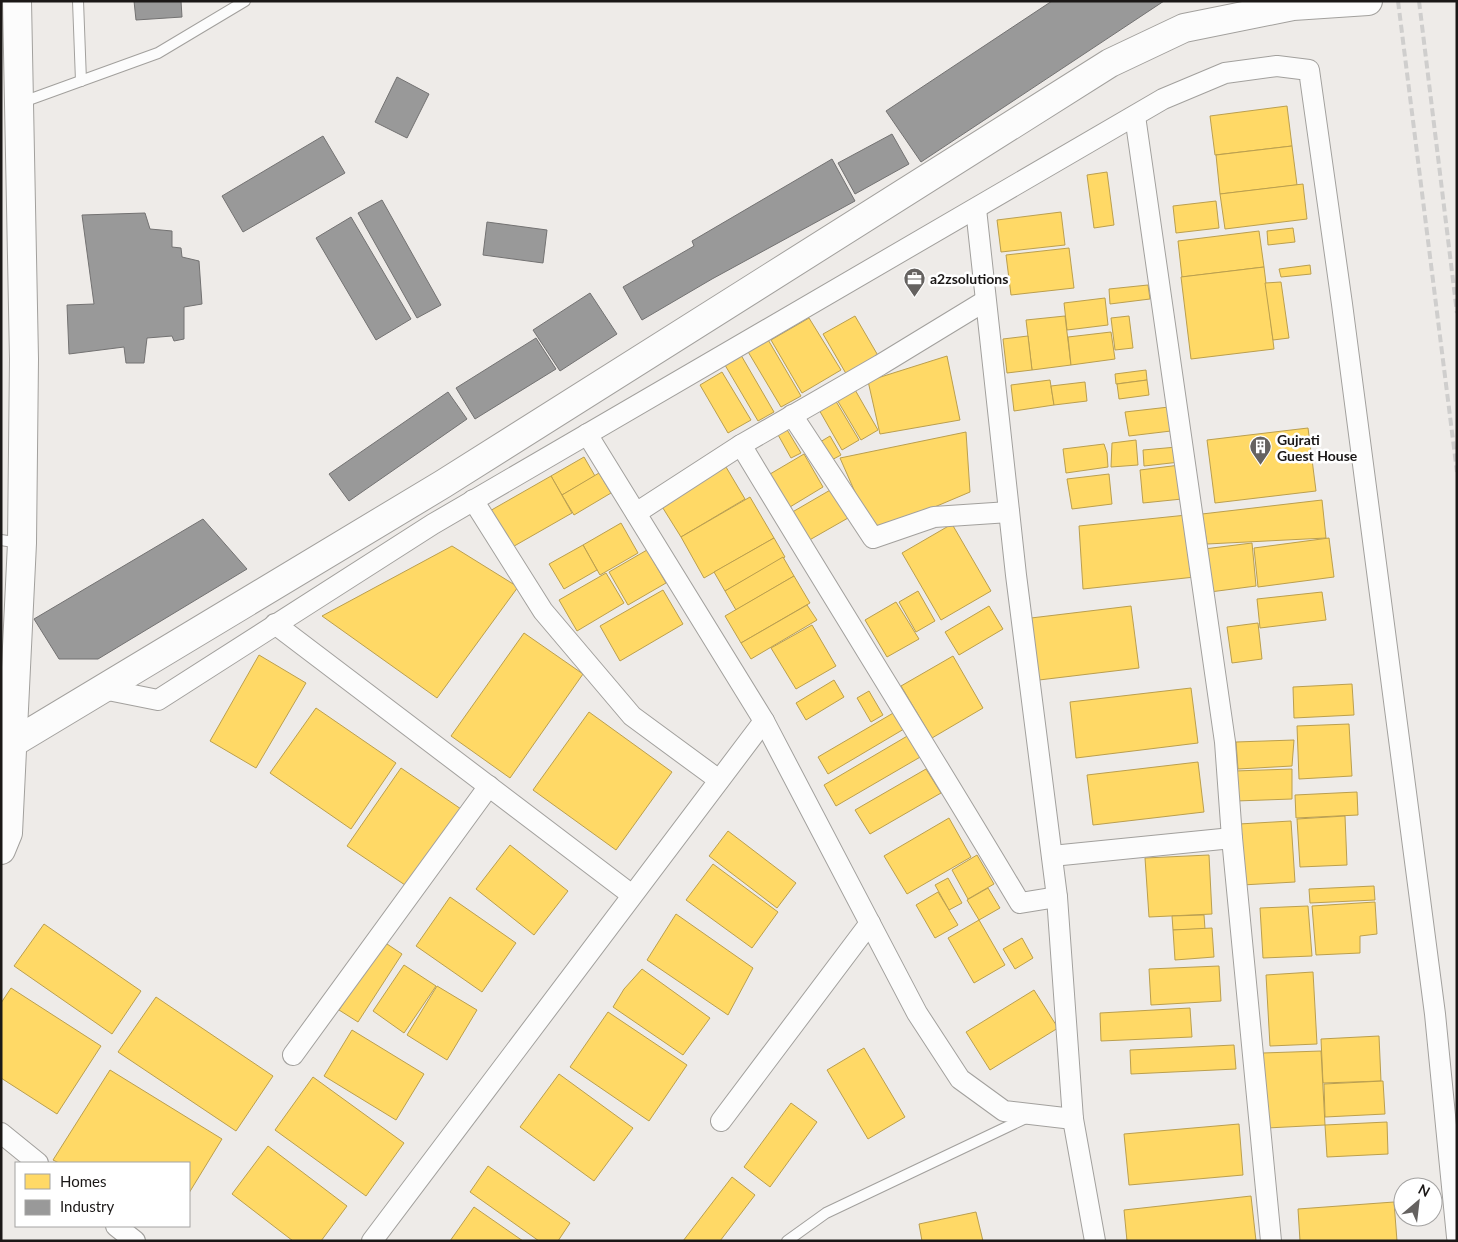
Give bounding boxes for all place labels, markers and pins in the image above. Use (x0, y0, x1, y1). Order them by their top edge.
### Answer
office icon: a2zsolutions (902, 266, 926, 297)
place label: a2zsolutions (930, 270, 1008, 287)
place label: Gujrati Guest House (1277, 431, 1358, 464)
building icon: Gujrati Guest House (1249, 435, 1273, 466)

